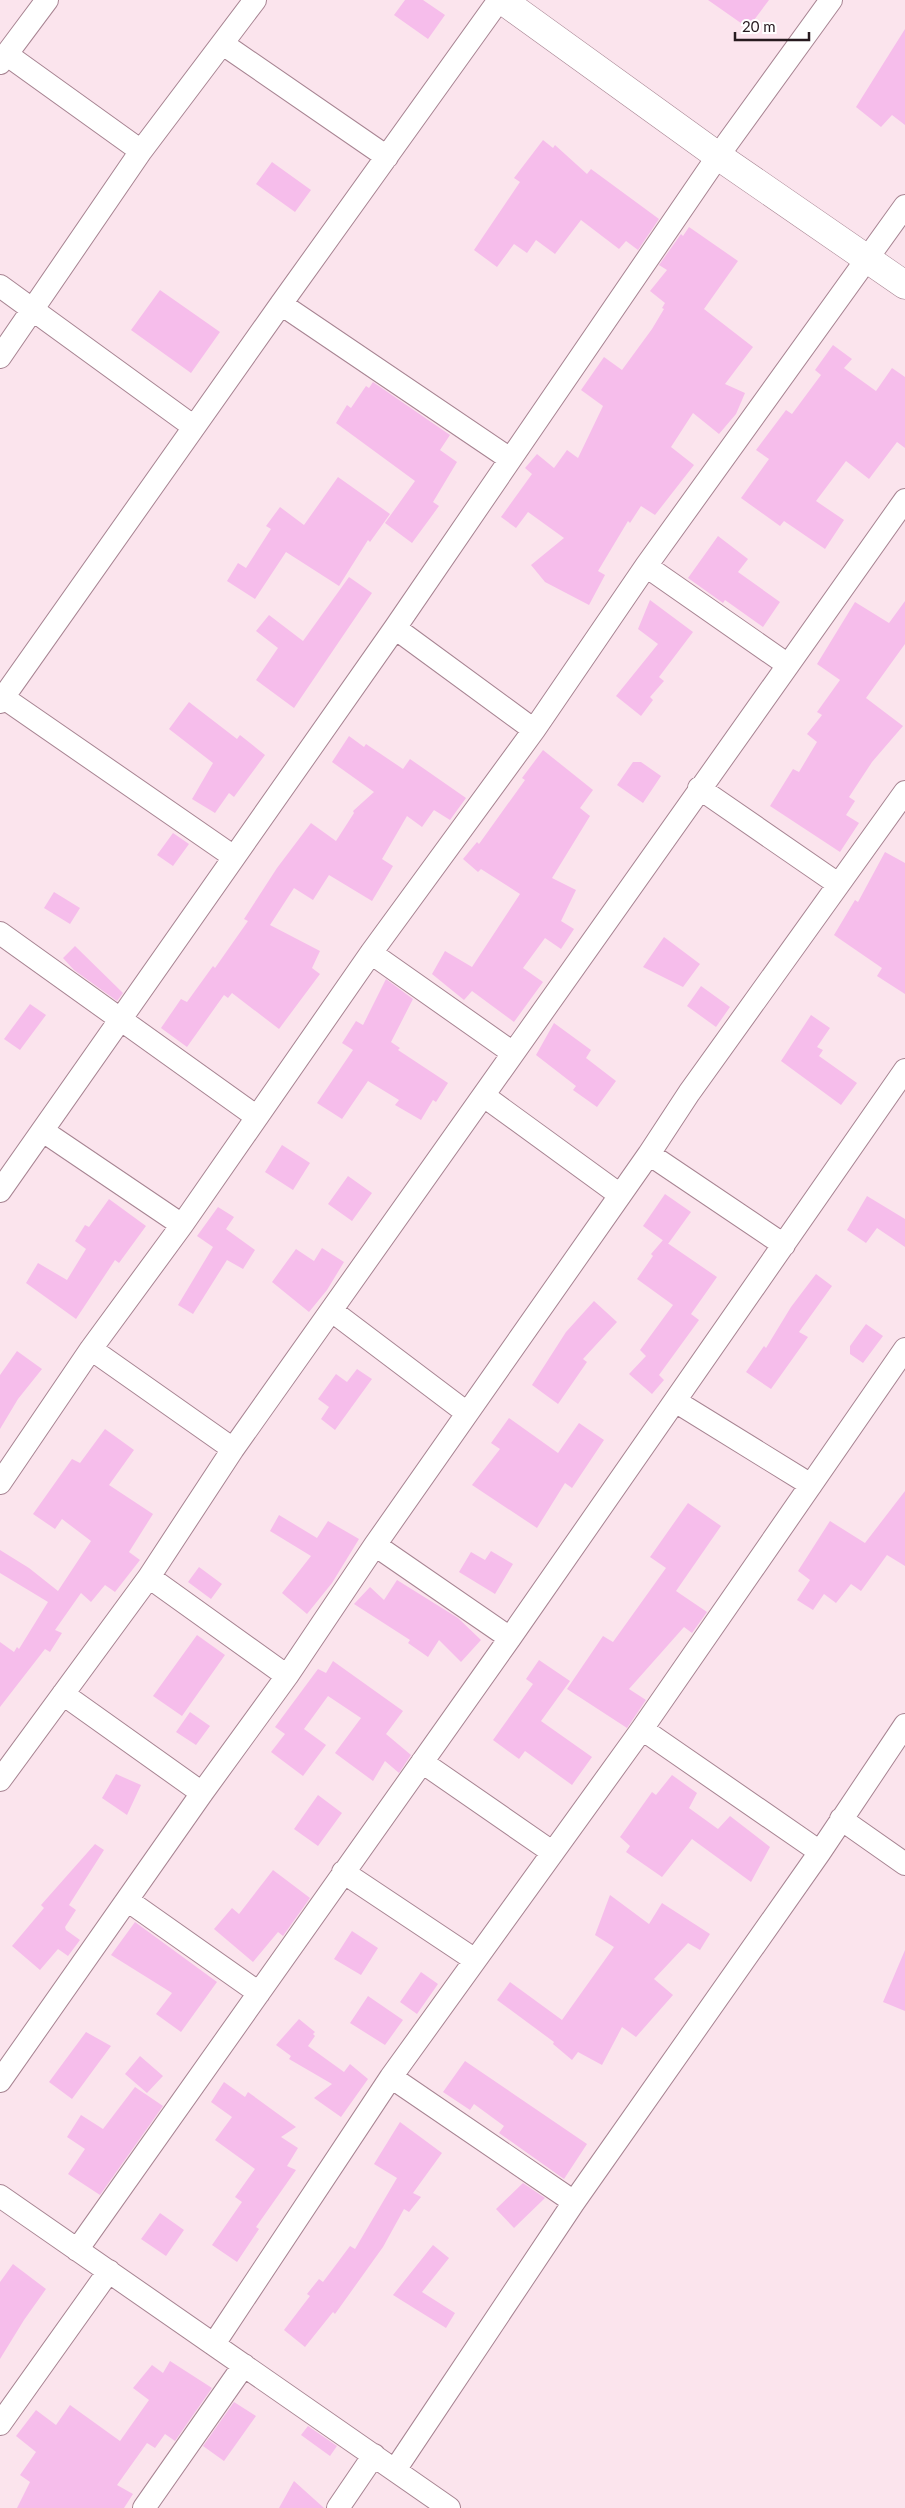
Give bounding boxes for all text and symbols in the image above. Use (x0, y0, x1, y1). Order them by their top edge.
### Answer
scale bar (735, 10, 809, 42)
text: 20 m (742, 17, 776, 35)

